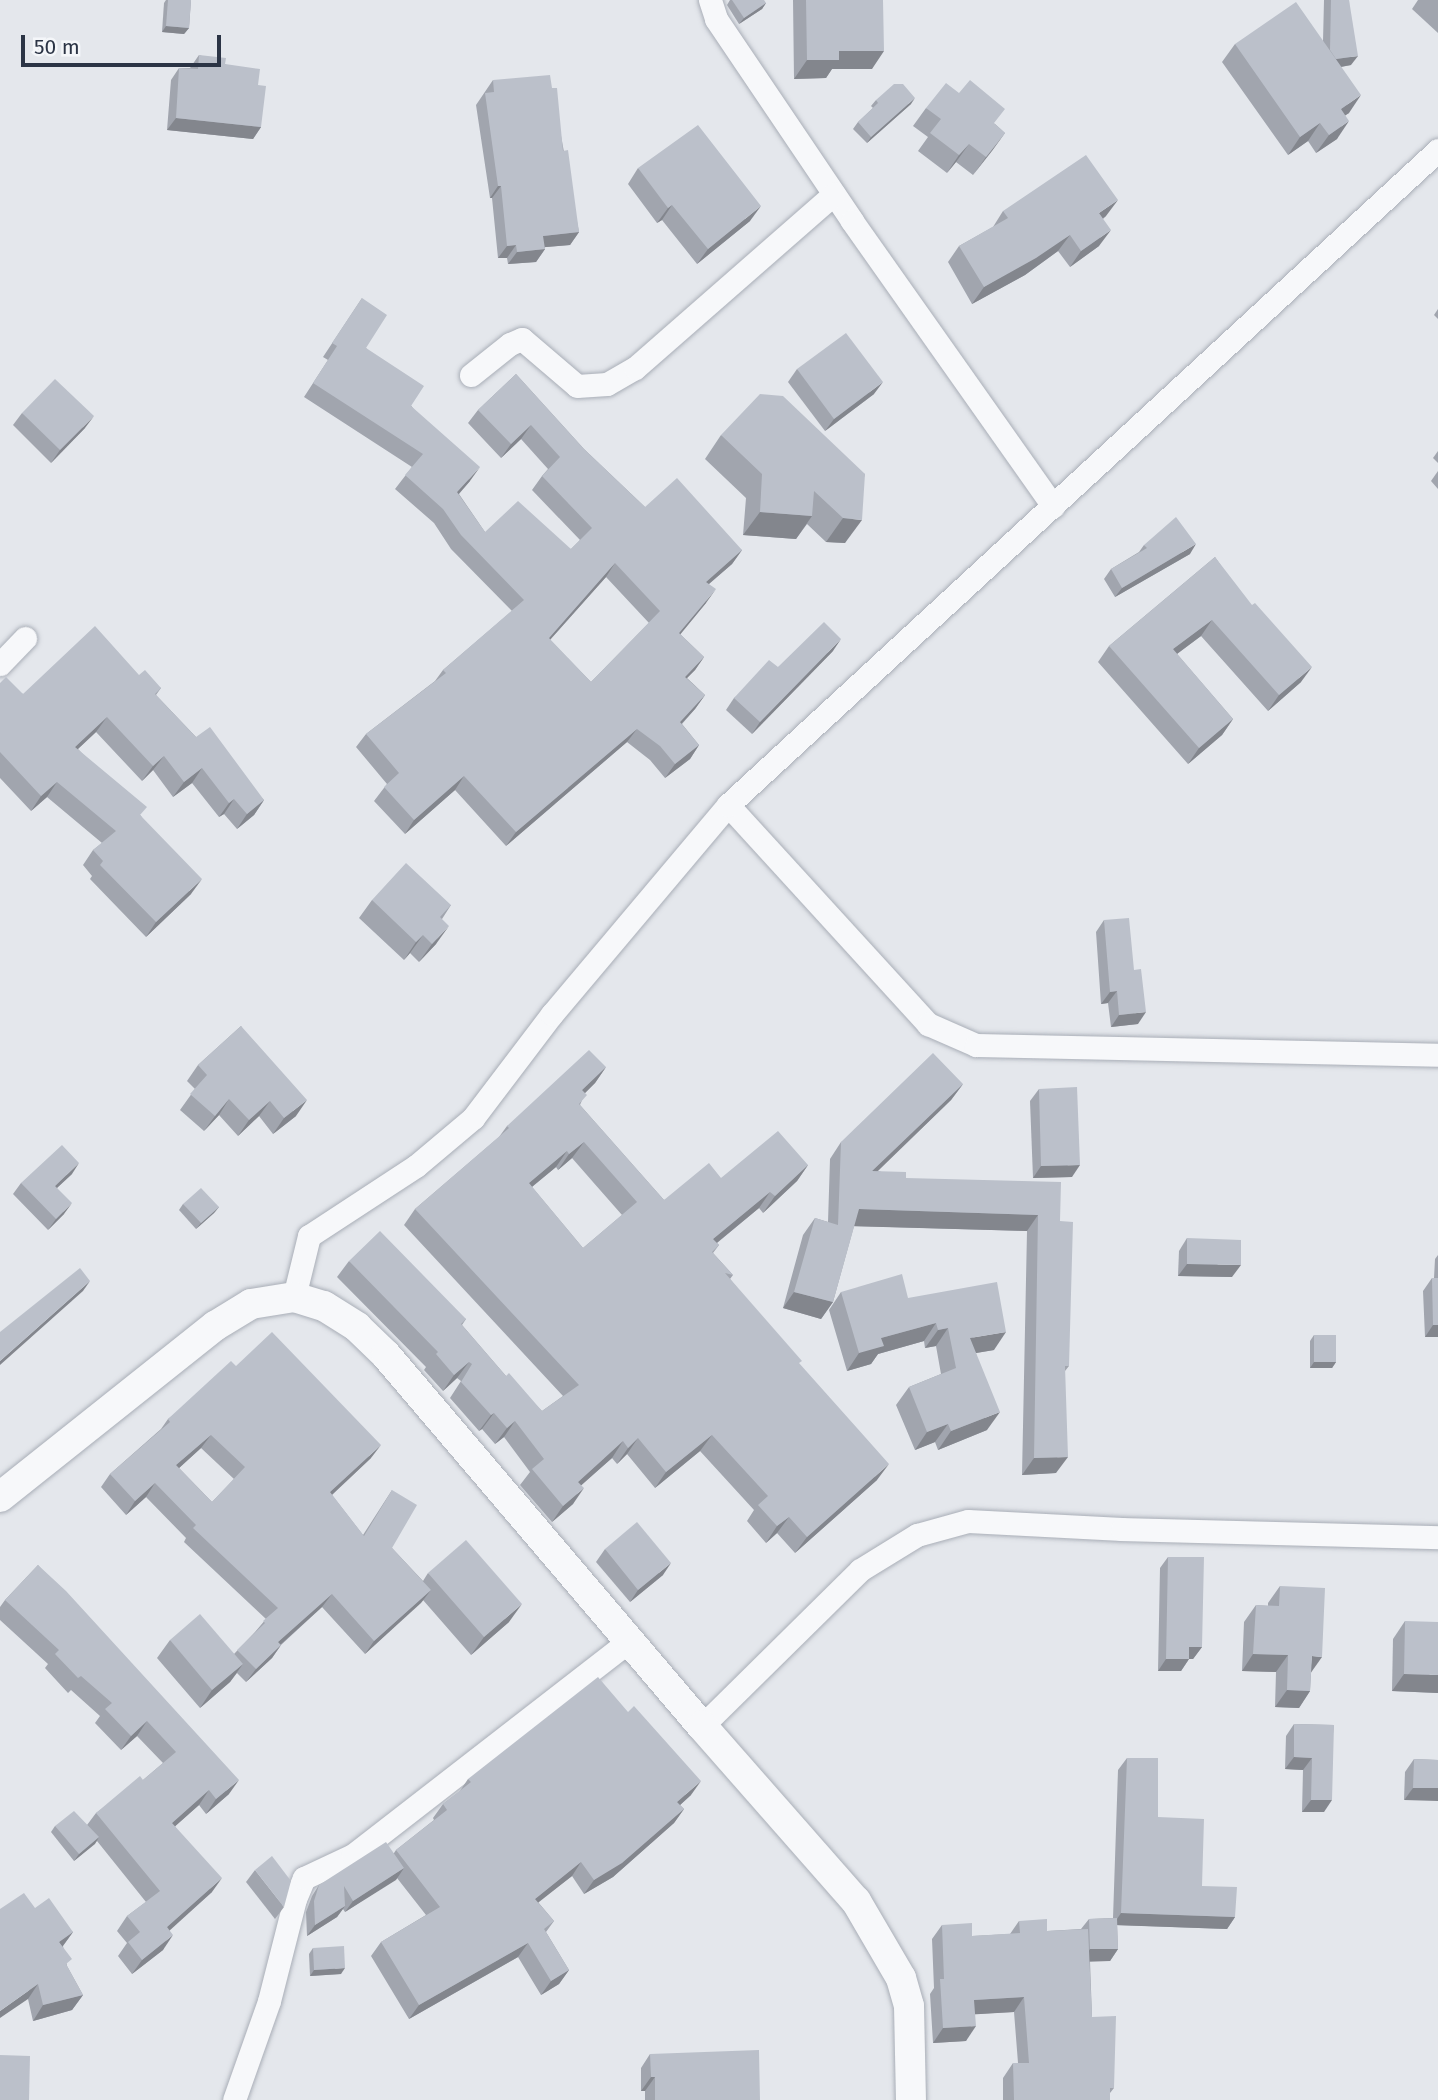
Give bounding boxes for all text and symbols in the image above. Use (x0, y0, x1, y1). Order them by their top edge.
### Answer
scale bar (24, 21, 224, 65)
text: 50 m (34, 34, 80, 60)

